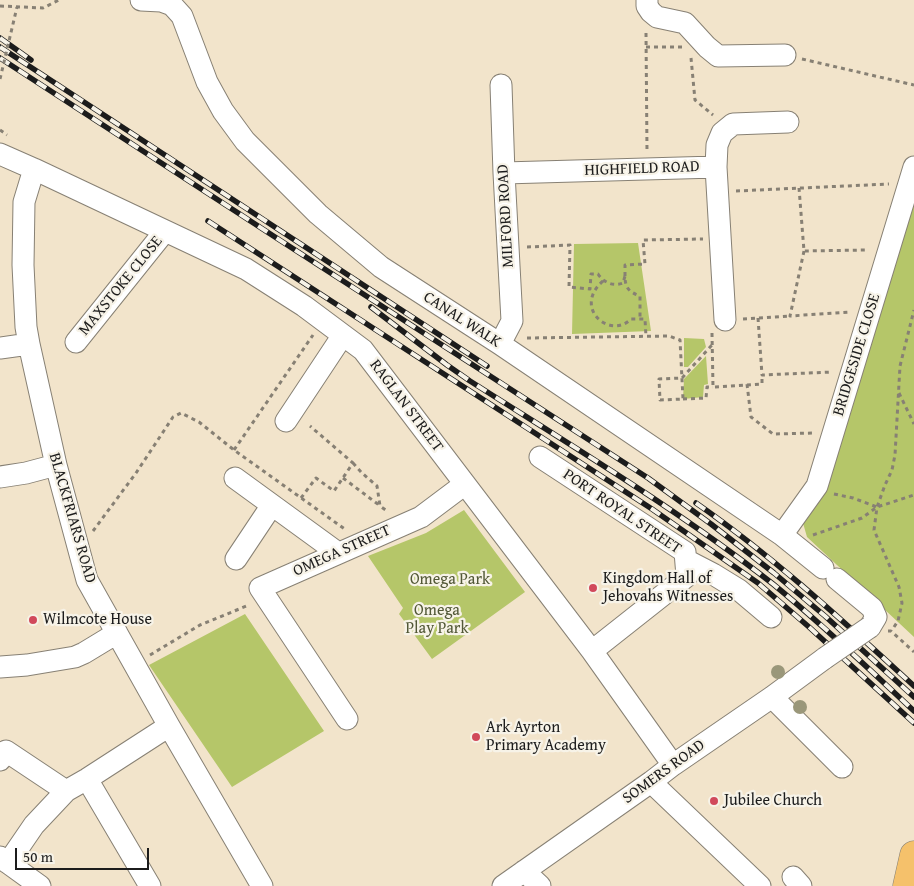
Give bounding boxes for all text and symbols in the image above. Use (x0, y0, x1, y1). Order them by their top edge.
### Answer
street label: HIGHFIELD ROAD (584, 157, 700, 181)
street label: MILFORD ROAD (494, 164, 518, 268)
street label: MAXSTOKE CLOSE (75, 232, 167, 340)
street label: CANAL WALK (420, 288, 504, 352)
street label: BRIDGESIDE CLOSE (829, 292, 885, 418)
street label: RAGLAN STREET (365, 356, 447, 456)
street label: BLACKFRIARS ROAD (44, 451, 100, 585)
street label: PORT ROYAL STREET (559, 465, 685, 559)
street label: OMEGA STREET (290, 521, 394, 581)
place label: Kingdom Hall of Jehovahs Witnesses (603, 569, 733, 607)
park label: Omega Park (410, 570, 490, 590)
marker: Kingdom Hall of Jehovahs Witnesses (587, 582, 599, 594)
park label: Omega Play Park (405, 601, 469, 639)
place label: Wilmcote House (43, 610, 152, 630)
marker: Wilmcote House (27, 614, 39, 626)
place label: Ark Ayrton Primary Academy (486, 718, 606, 756)
marker: Ark Ayrton Primary Academy (470, 731, 482, 743)
street label: SOMERS ROAD (619, 736, 709, 808)
place label: Jubilee Church (724, 791, 822, 811)
marker: Jubilee Church (708, 795, 720, 807)
scale bar (18, 838, 151, 870)
text: 50 m (23, 846, 53, 867)

